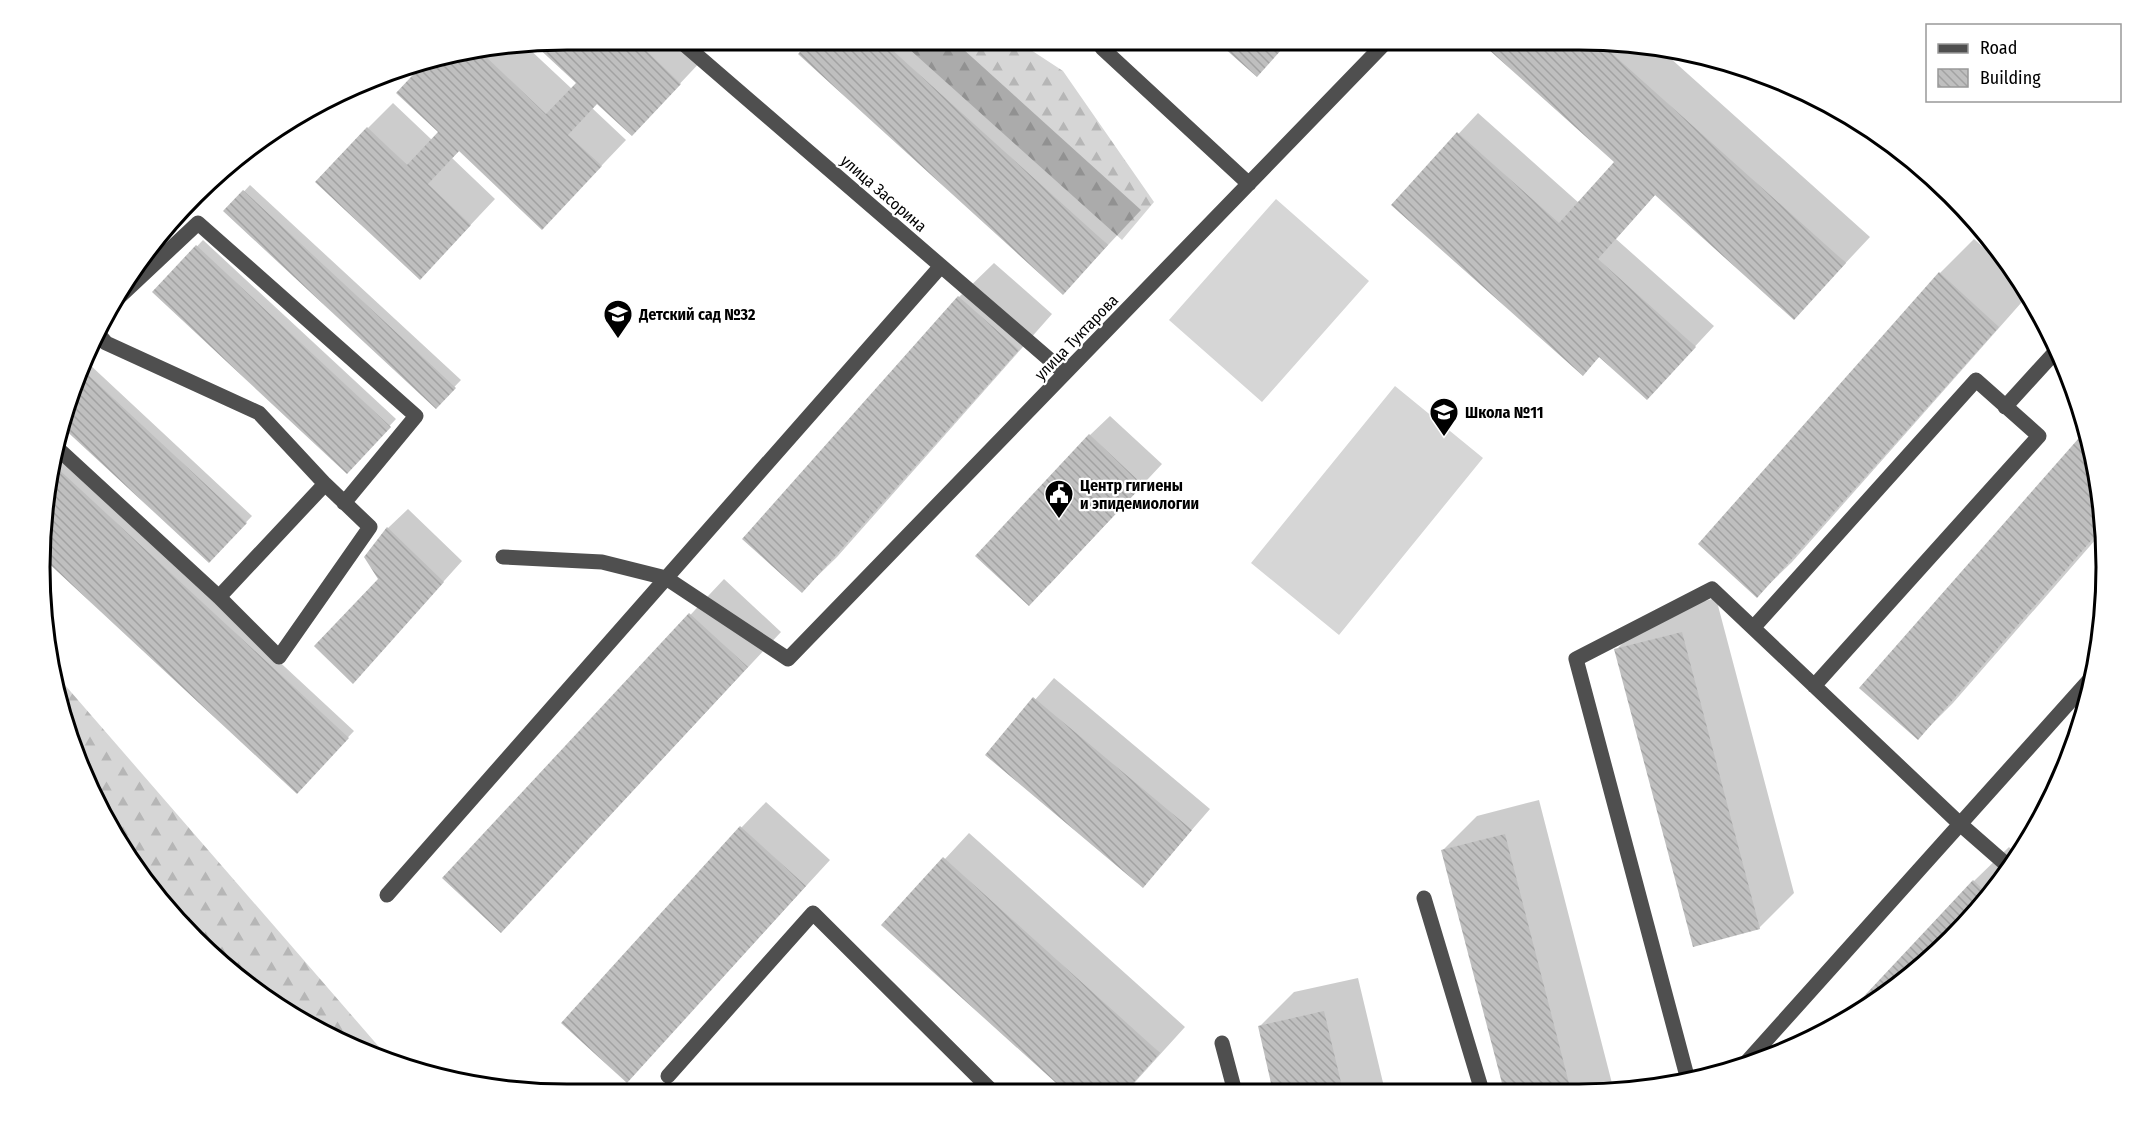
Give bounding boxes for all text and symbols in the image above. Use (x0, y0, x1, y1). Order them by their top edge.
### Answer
legend (1926, 24, 2121, 102)
text: Road (1980, 37, 2017, 59)
text: Building (1980, 67, 2041, 89)
street label: улица Засорина (837, 151, 931, 236)
street label: улица Туктарова (1031, 290, 1122, 384)
school or university icon: Детский сад №32 (602, 298, 634, 340)
place label: Детский сад №32 (638, 305, 756, 324)
school or university icon: Школа №11 (1428, 396, 1460, 438)
place label: Школа №11 (1465, 403, 1543, 422)
place label: Центр гигиены и эпидемиологии (1080, 476, 1199, 513)
public building icon: Центр гигиены и эпидемиологии (1043, 478, 1075, 520)

